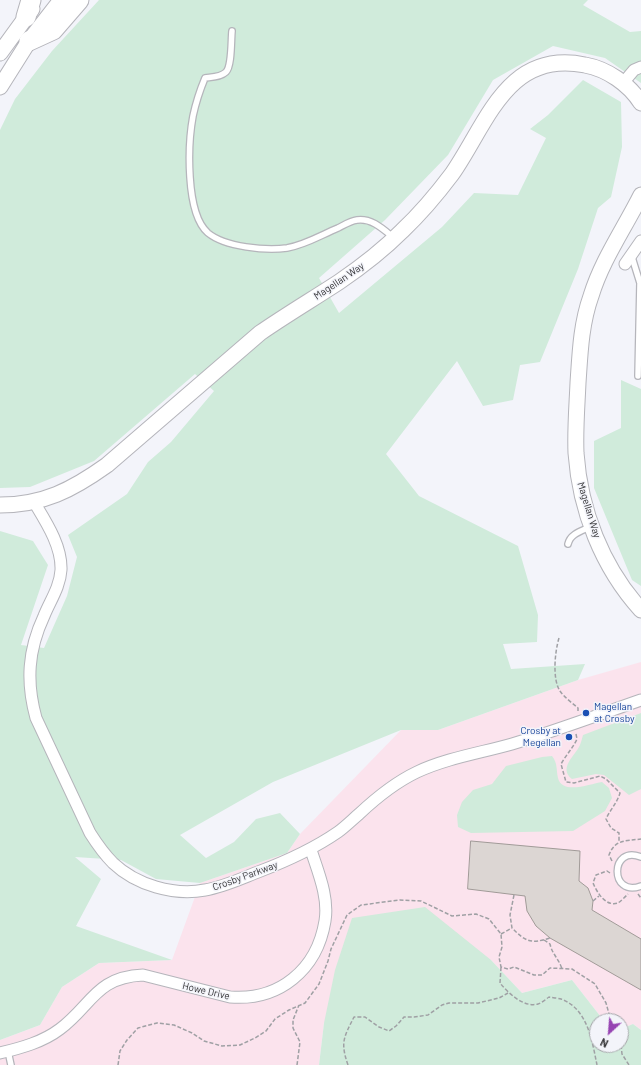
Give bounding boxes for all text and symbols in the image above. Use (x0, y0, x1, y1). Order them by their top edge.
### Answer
street label: Magellan Way (312, 260, 366, 302)
street label: Magellan Way (575, 481, 603, 539)
place label: Magellan at Crosby (594, 701, 635, 724)
marker: Magellan at Crosby (581, 708, 591, 718)
place label: Crosby at Megellan (520, 725, 561, 748)
marker: Crosby at Megellan (564, 732, 574, 742)
street label: Crosby Parkway (211, 859, 279, 893)
street label: Howe Drive (181, 980, 231, 1002)
north arrow (589, 1013, 629, 1053)
text: N (598, 1036, 610, 1051)

